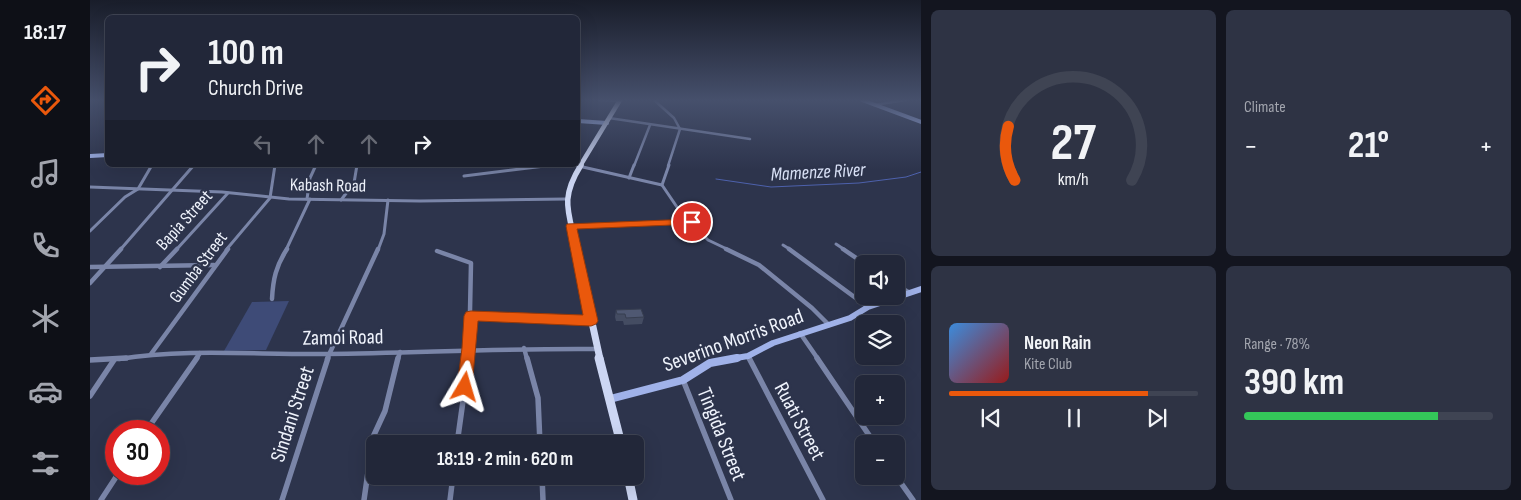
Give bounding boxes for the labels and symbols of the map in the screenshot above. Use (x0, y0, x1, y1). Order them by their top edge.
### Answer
water label: Mamenze River (770, 159, 867, 186)
street label: Kabash Road (290, 174, 366, 197)
street label: Bapia Street (152, 186, 217, 255)
pin (671, 201, 713, 243)
street label: Gumba Street (165, 227, 232, 307)
street label: Severino Morris Road (660, 303, 807, 377)
street label: Zamoi Road (302, 324, 384, 351)
position arrow (438, 360, 490, 412)
street label: Sindani Street (265, 363, 320, 465)
street label: Ruati Street (769, 378, 830, 464)
street label: Tingida Street (692, 384, 752, 484)
speed limit sign: 30 (105, 420, 170, 485)

